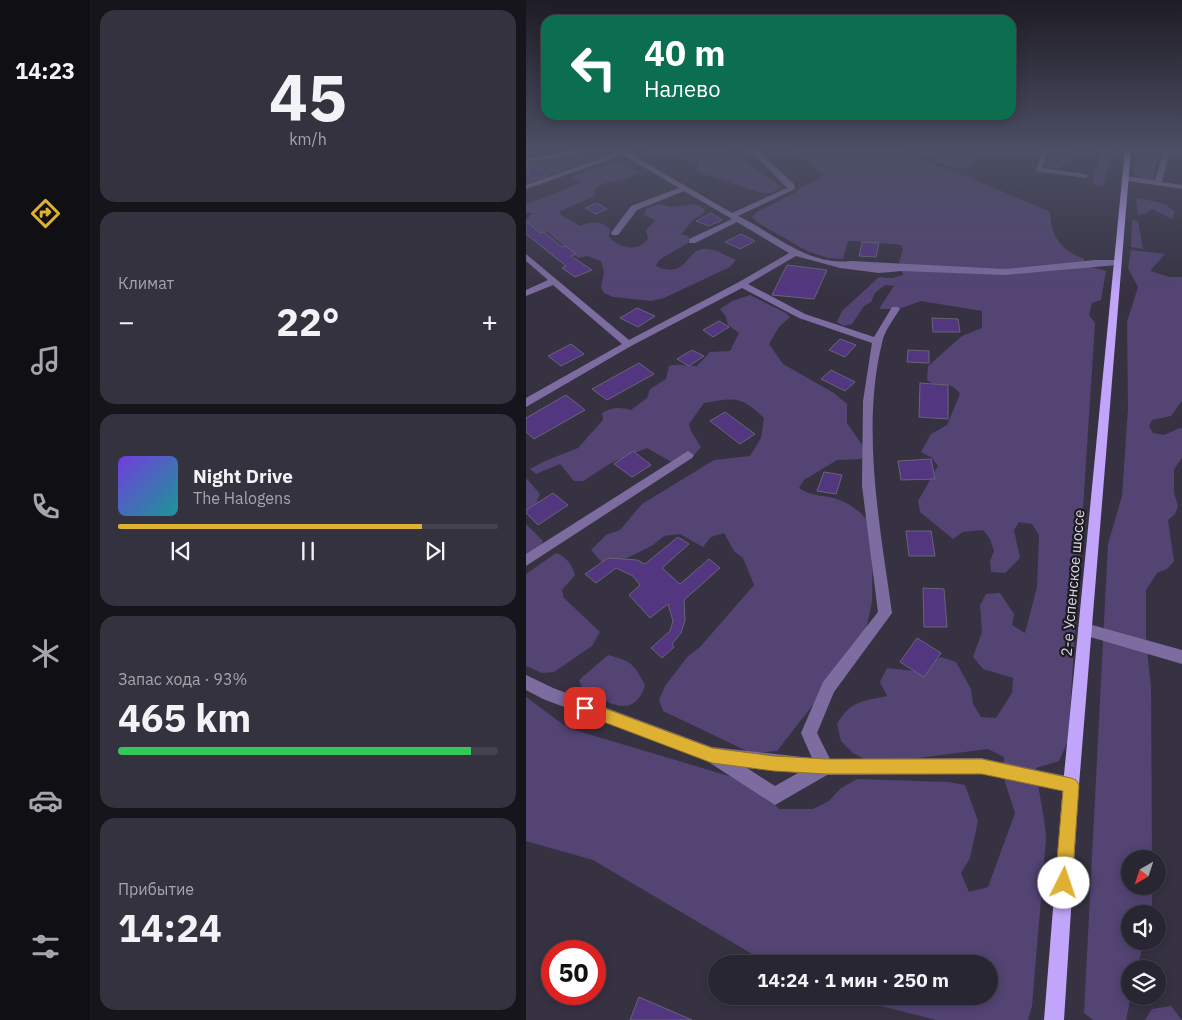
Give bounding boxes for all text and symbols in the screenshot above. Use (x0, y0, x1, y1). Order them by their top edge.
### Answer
text: 40 m (644, 30, 726, 76)
icon: left (561, 35, 626, 100)
text: 45 (269, 54, 347, 139)
text: 14:23 (15, 56, 75, 85)
text: Налево (644, 74, 721, 103)
text: km/h (289, 129, 327, 149)
icon: directions (28, 196, 63, 231)
text: Климат (118, 273, 174, 293)
text: 22° (276, 297, 340, 346)
text: − (118, 303, 135, 340)
text: + (481, 303, 498, 340)
icon: music (28, 343, 63, 378)
text: Night Drive (193, 464, 293, 488)
text: The Halogens (193, 488, 291, 508)
icon: phone (28, 489, 63, 524)
street label: 2-е Успенское шоссе (1057, 509, 1088, 657)
icon: previous (167, 537, 195, 565)
icon: pause (294, 537, 322, 565)
icon: next (421, 537, 449, 565)
icon: climate (28, 636, 63, 671)
text: Запас хода · 93% (118, 669, 247, 689)
pin (564, 687, 606, 729)
text: 465 km (118, 693, 251, 742)
icon: arrive (571, 694, 599, 722)
icon: car (28, 783, 63, 818)
north arrow (1121, 850, 1166, 895)
map controls (1121, 850, 1166, 1005)
position arrow (1037, 856, 1089, 908)
text: Прибытие (118, 879, 194, 899)
text: 14:24 (118, 903, 222, 952)
button: sound (1121, 905, 1166, 950)
icon: filters (28, 929, 63, 964)
speed limit sign: 50 (541, 940, 606, 1005)
button: layers (1121, 960, 1166, 1005)
text: 14:24 · 1 мин · 250 m (757, 968, 949, 992)

